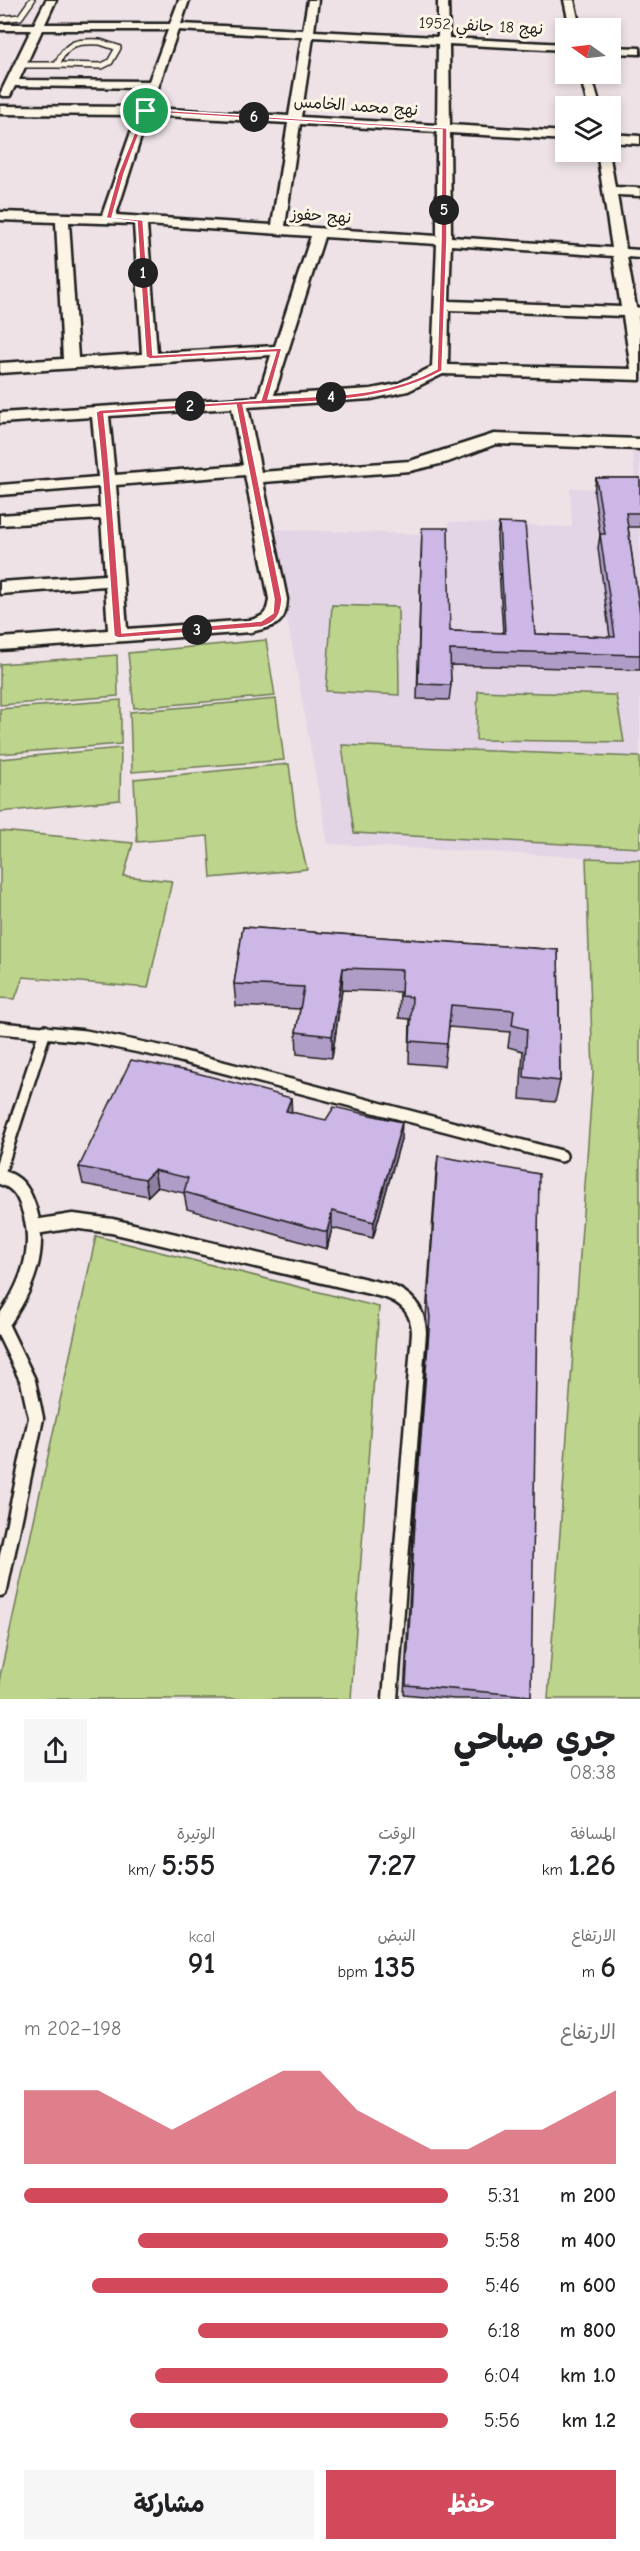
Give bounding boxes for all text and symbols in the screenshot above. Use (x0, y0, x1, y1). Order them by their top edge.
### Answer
street label: نهج 18 جانفي 1952 (418, 14, 544, 43)
north arrow (555, 18, 621, 84)
map controls (555, 18, 621, 162)
pin (120, 85, 171, 136)
street label: نهج محمد الخامس (293, 93, 419, 120)
icon: arrive (129, 94, 162, 127)
button: layers (555, 96, 621, 162)
pin: 6 (239, 102, 269, 132)
text: 6 (250, 108, 258, 126)
pin: 5 (429, 195, 459, 225)
text: 5 (440, 201, 448, 219)
street label: نهج حفوز (288, 205, 352, 228)
pin: 1 (128, 258, 158, 288)
text: 1 (140, 264, 146, 282)
pin: 4 (316, 382, 346, 412)
text: 4 (327, 388, 335, 406)
pin: 2 (175, 391, 205, 421)
text: 2 (186, 397, 194, 415)
pin: 3 (182, 615, 212, 645)
text: 3 (193, 621, 201, 639)
button: share (24, 1719, 87, 1782)
text: جري صباحي (454, 1719, 616, 1757)
text: 08:38 (569, 1761, 616, 1784)
text: الوتيرة (177, 1825, 215, 1843)
text: الوقت (378, 1825, 416, 1843)
text: المسافة (570, 1825, 616, 1843)
text: 5:55 (161, 1848, 215, 1883)
text: 7:27 (368, 1848, 416, 1883)
text: 1.26 (568, 1848, 616, 1883)
text: /km (128, 1861, 161, 1879)
text: km (542, 1861, 568, 1879)
text: النبض (377, 1927, 416, 1945)
text: الارتفاع (571, 1927, 616, 1945)
text: kcal (188, 1928, 215, 1946)
text: 91 (188, 1946, 215, 1981)
text: 135 (373, 1950, 416, 1985)
text: 6 (600, 1950, 616, 1985)
text: bpm (338, 1963, 373, 1981)
text: m (582, 1963, 600, 1981)
text: 198–202 m (24, 2017, 121, 2040)
text: الارتفاع (560, 2021, 616, 2044)
text: 5:31 (488, 2184, 520, 2207)
text: 200 m (560, 2184, 616, 2207)
text: 5:58 (484, 2229, 520, 2252)
text: 400 m (561, 2229, 616, 2252)
text: 5:46 (485, 2274, 520, 2297)
text: 600 m (560, 2274, 616, 2297)
text: 6:18 (487, 2319, 520, 2342)
text: 800 m (560, 2319, 616, 2342)
text: 6:04 (484, 2364, 520, 2387)
text: 1.0 km (560, 2364, 616, 2387)
text: 5:56 (484, 2409, 520, 2432)
text: 1.2 km (562, 2409, 616, 2432)
button: مشاركة (24, 2470, 314, 2539)
button: حفظ (326, 2470, 616, 2539)

